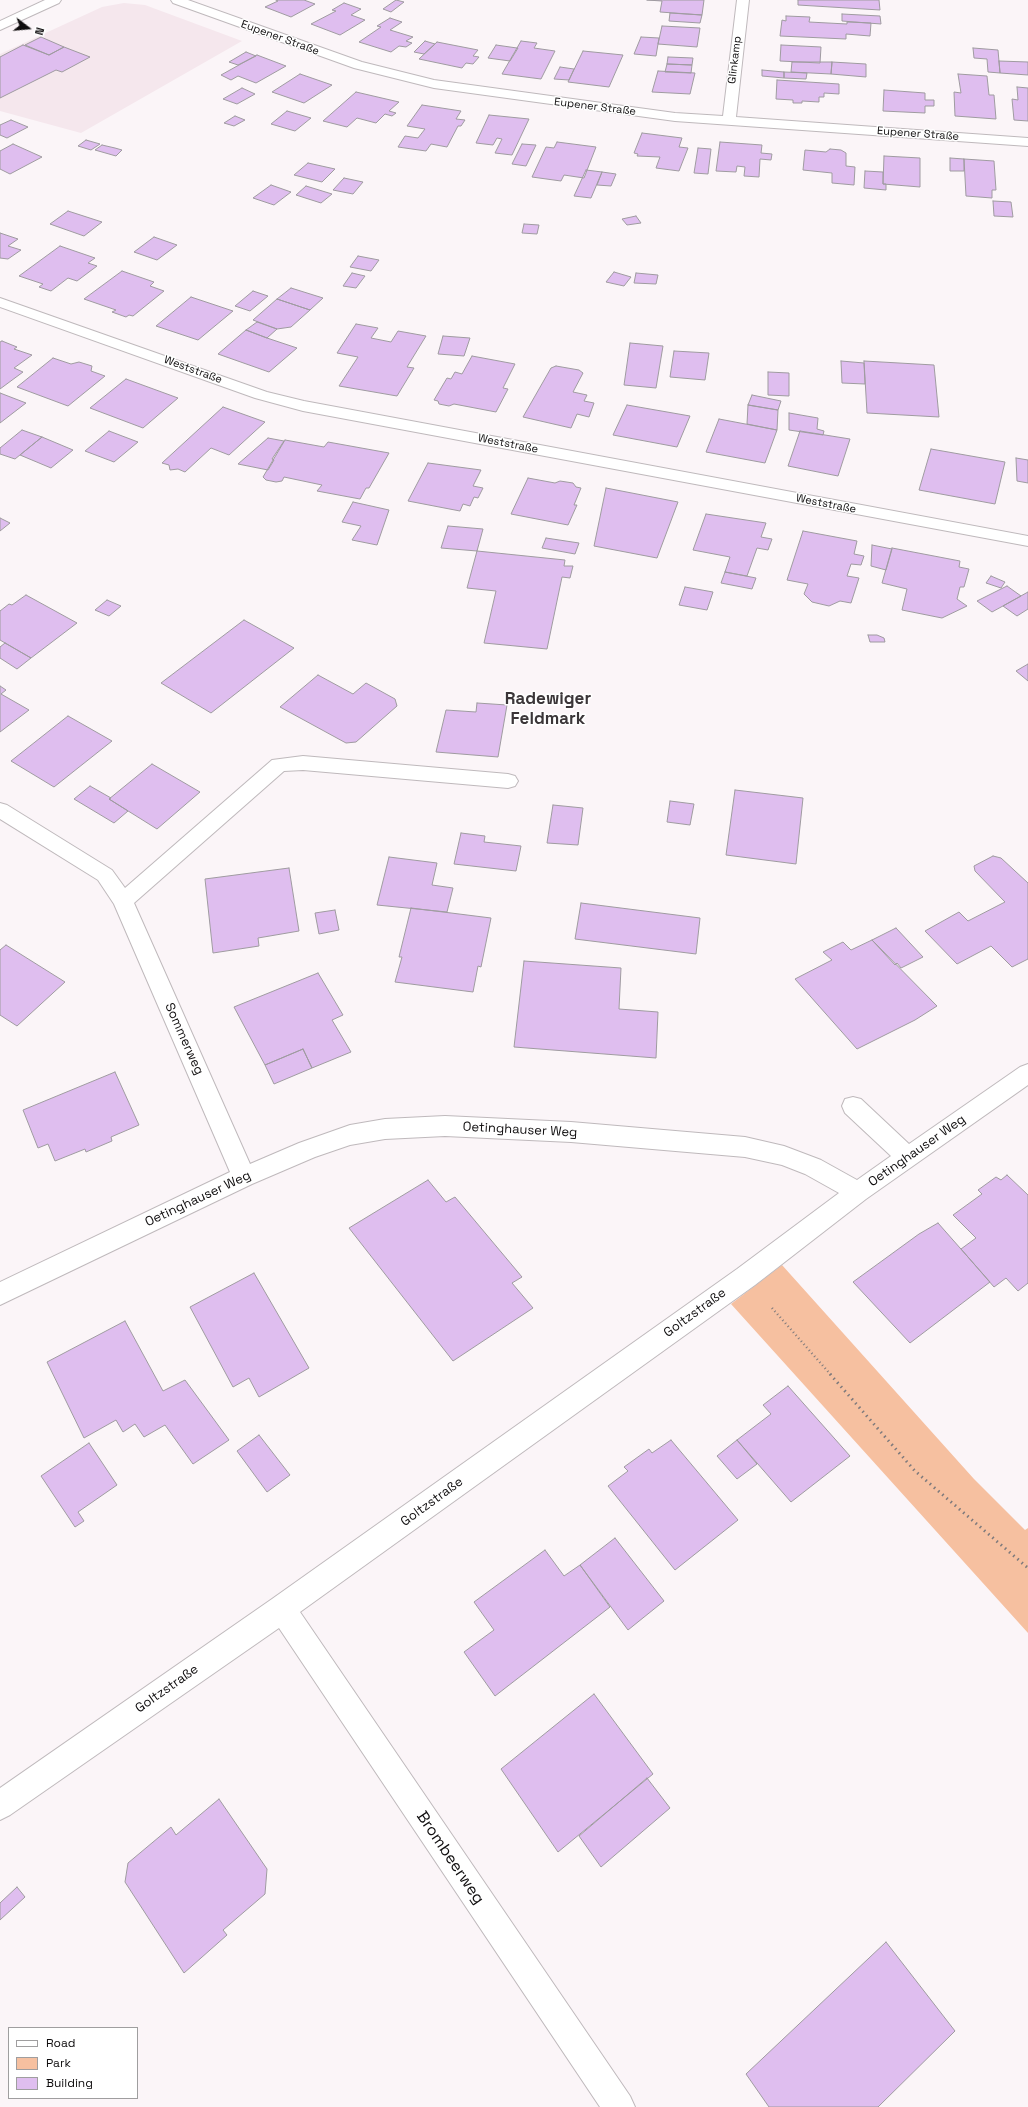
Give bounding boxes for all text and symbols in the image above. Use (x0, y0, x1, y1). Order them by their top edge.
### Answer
north arrow (8, 8, 48, 48)
street label: Eupener Straße (239, 18, 321, 58)
text: N (32, 26, 47, 37)
street label: Glinkamp (726, 35, 744, 85)
street label: Eupener Straße (553, 95, 637, 119)
street label: Eupener Straße (877, 125, 959, 143)
street label: Weststraße (162, 353, 224, 387)
street label: Weststraße (477, 432, 539, 456)
street label: Weststraße (795, 492, 857, 516)
district label: Radewiger Feldmark (505, 689, 591, 729)
street label: Sommerweg (161, 1001, 207, 1077)
street label: Oetinghauser Weg (865, 1112, 969, 1190)
street label: Oetinghauser Weg (462, 1119, 578, 1141)
street label: Oetinghauser Weg (143, 1168, 253, 1230)
street label: Goltzstraße (661, 1285, 729, 1341)
street label: Goltzstraße (398, 1474, 466, 1530)
street label: Goltzstraße (133, 1662, 201, 1716)
street label: Brombeerweg (412, 1808, 488, 1908)
legend (8, 2027, 138, 2099)
text: Road (46, 2035, 75, 2051)
text: Park (46, 2055, 71, 2071)
text: Building (46, 2075, 93, 2091)

